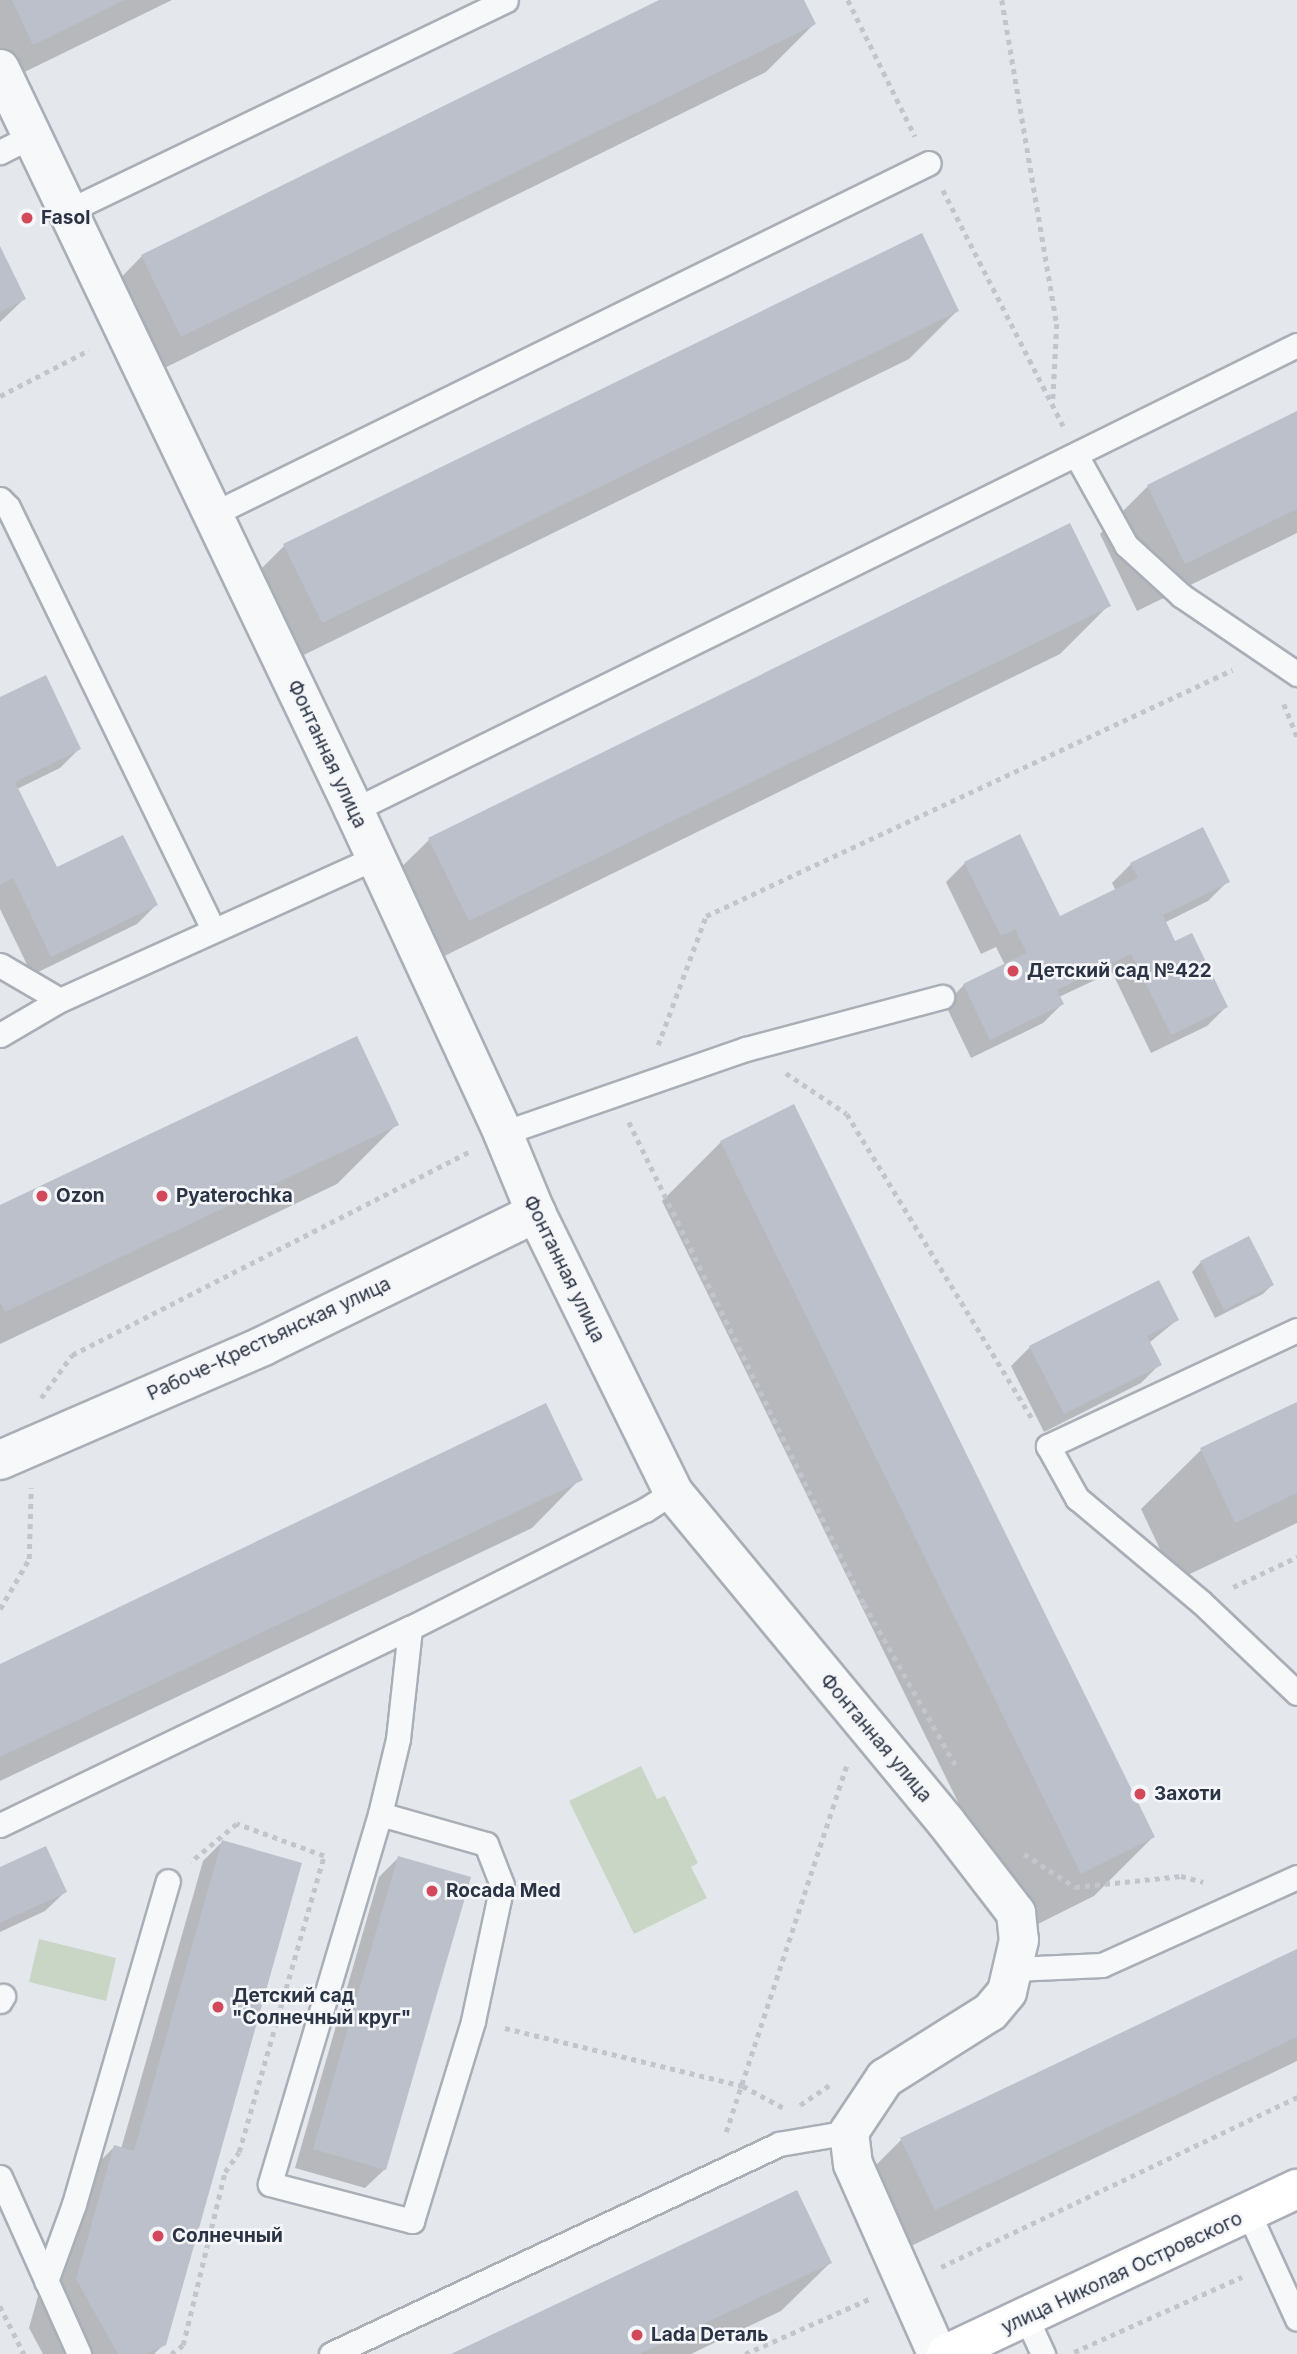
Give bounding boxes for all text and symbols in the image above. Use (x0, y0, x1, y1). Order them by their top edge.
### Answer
place label: Fasol (41, 207, 90, 229)
marker: Fasol (19, 210, 35, 226)
street label: Фонтанная улица (283, 676, 371, 832)
place label: Детский сад №422 (1027, 960, 1212, 982)
marker: Детский сад №422 (1005, 963, 1021, 979)
place label: Ozon (56, 1185, 105, 1207)
place label: Pyaterochka (176, 1185, 293, 1207)
marker: Ozon (34, 1188, 50, 1204)
marker: Pyaterochka (154, 1188, 170, 1204)
street label: Фонтанная улица (518, 1192, 610, 1346)
street label: Рабоче-Крестьянская улица (144, 1272, 394, 1406)
street label: Фонтанная улица (816, 1669, 936, 1807)
place label: Захоти (1154, 1783, 1221, 1805)
marker: Захоти (1132, 1786, 1148, 1802)
place label: Rocada Med (446, 1880, 561, 1902)
marker: Rocada Med (424, 1883, 440, 1899)
place label: Детский сад "Солнечный круг" (232, 1985, 411, 2029)
marker: Детский сад "Солнечный круг" (210, 1999, 226, 2015)
street label: улица Николая Островского (998, 2207, 1246, 2339)
place label: Солнечный (172, 2225, 283, 2247)
marker: Солнечный (150, 2228, 166, 2244)
place label: Lada Dеталь (651, 2324, 768, 2346)
marker: Lada Dеталь (629, 2327, 645, 2343)

